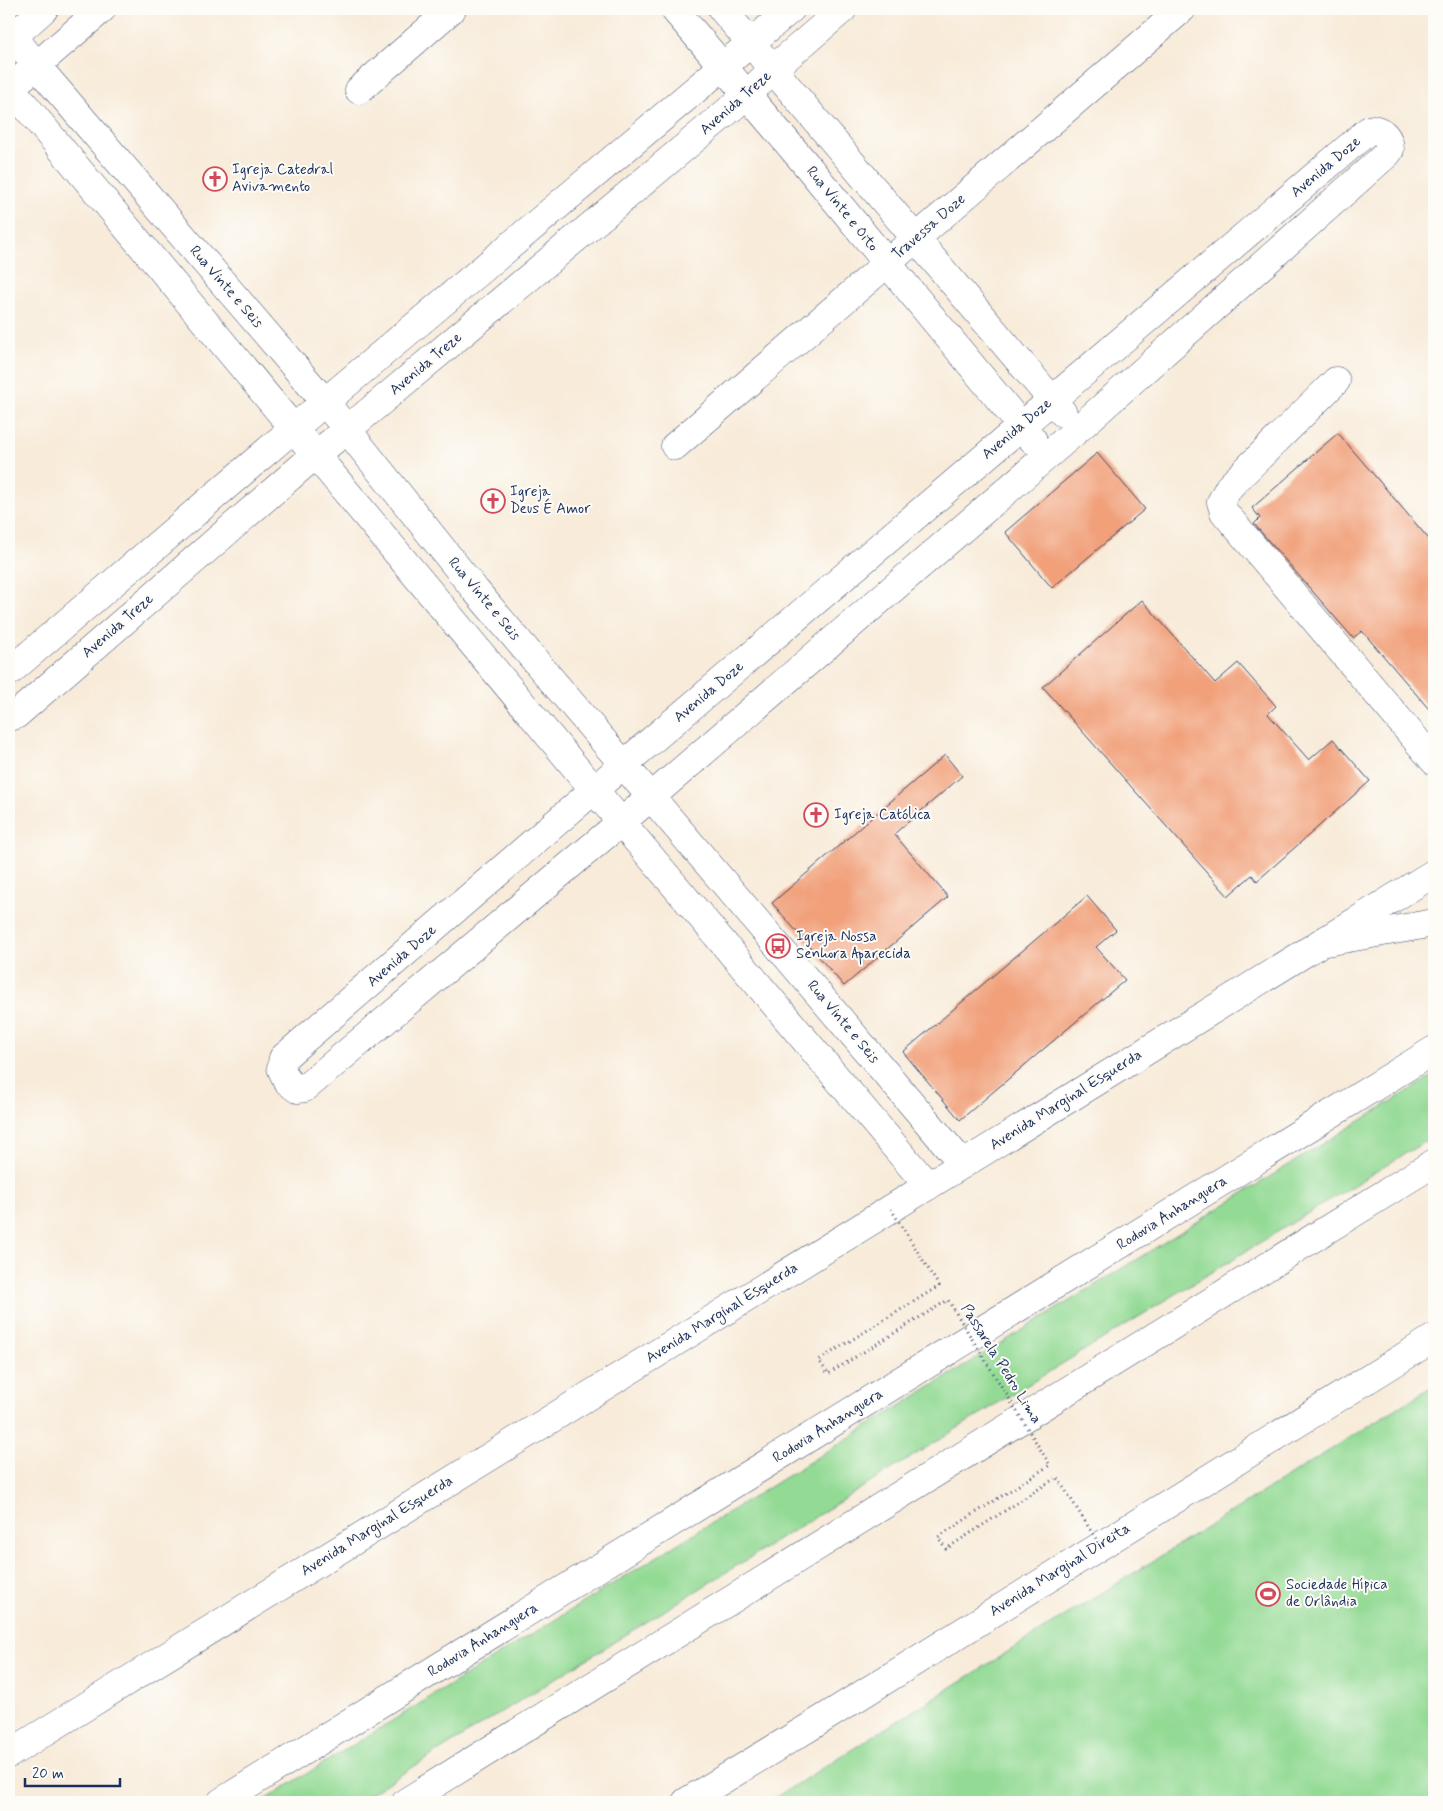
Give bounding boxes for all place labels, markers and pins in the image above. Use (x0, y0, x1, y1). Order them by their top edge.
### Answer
place label: Igreja Catedral Avivamento (232, 160, 334, 197)
church icon: Igreja Catedral Avivamento (202, 166, 228, 192)
place label: Igreja Deus É Amor (510, 482, 591, 519)
church icon: Igreja Deus É Amor (480, 488, 506, 514)
church icon: Igreja Católica (803, 802, 829, 828)
place label: Igreja Católica (834, 805, 931, 825)
place label: Igreja Nossa Senhora Aparecida (796, 927, 911, 965)
bus stop icon: Igreja Nossa Senhora Aparecida (765, 933, 791, 959)
place label: Sociedade Hípica de Orlândia (1286, 1575, 1387, 1612)
sports icon: Sociedade Hípica de Orlândia (1255, 1581, 1281, 1607)

